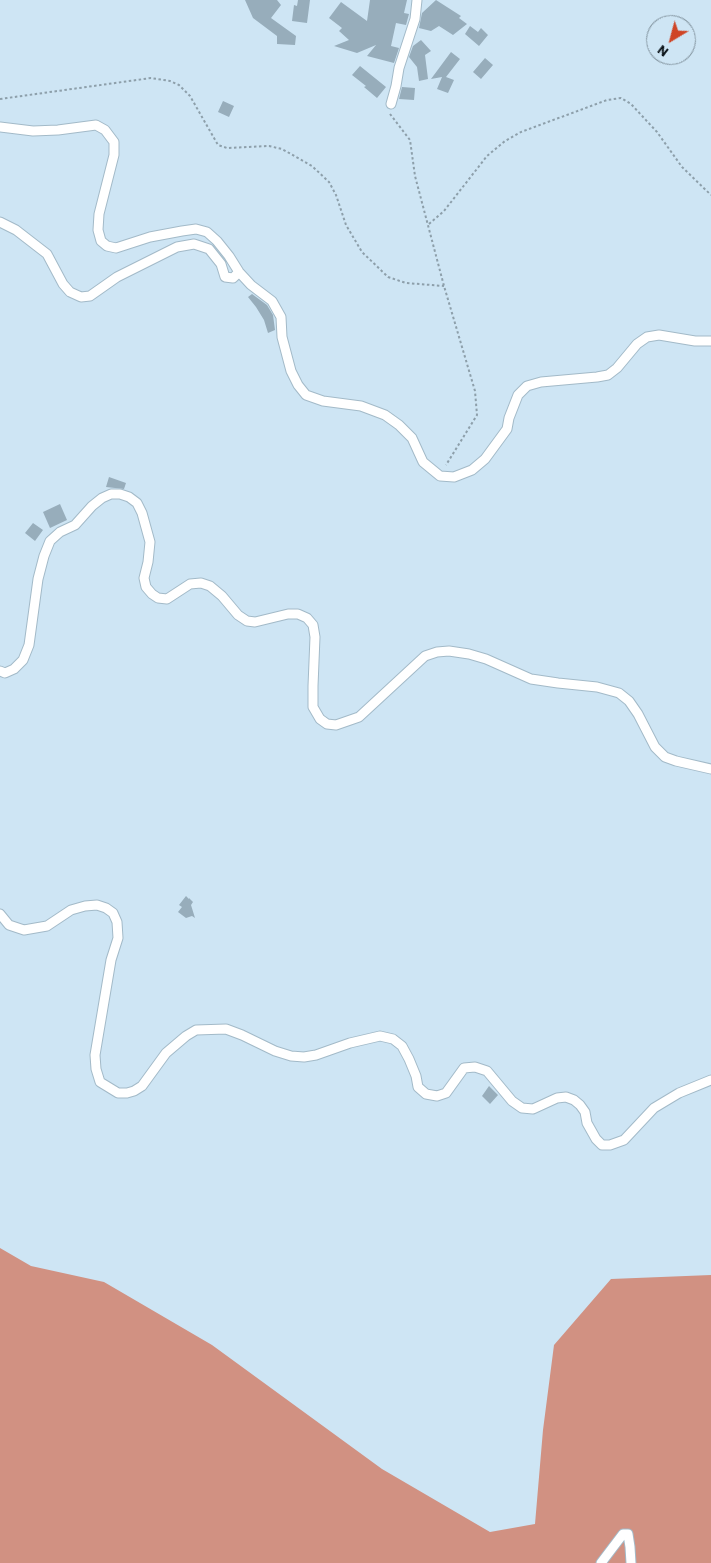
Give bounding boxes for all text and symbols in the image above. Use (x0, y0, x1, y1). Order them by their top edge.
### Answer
north arrow (646, 15, 696, 65)
text: N (653, 42, 671, 61)

